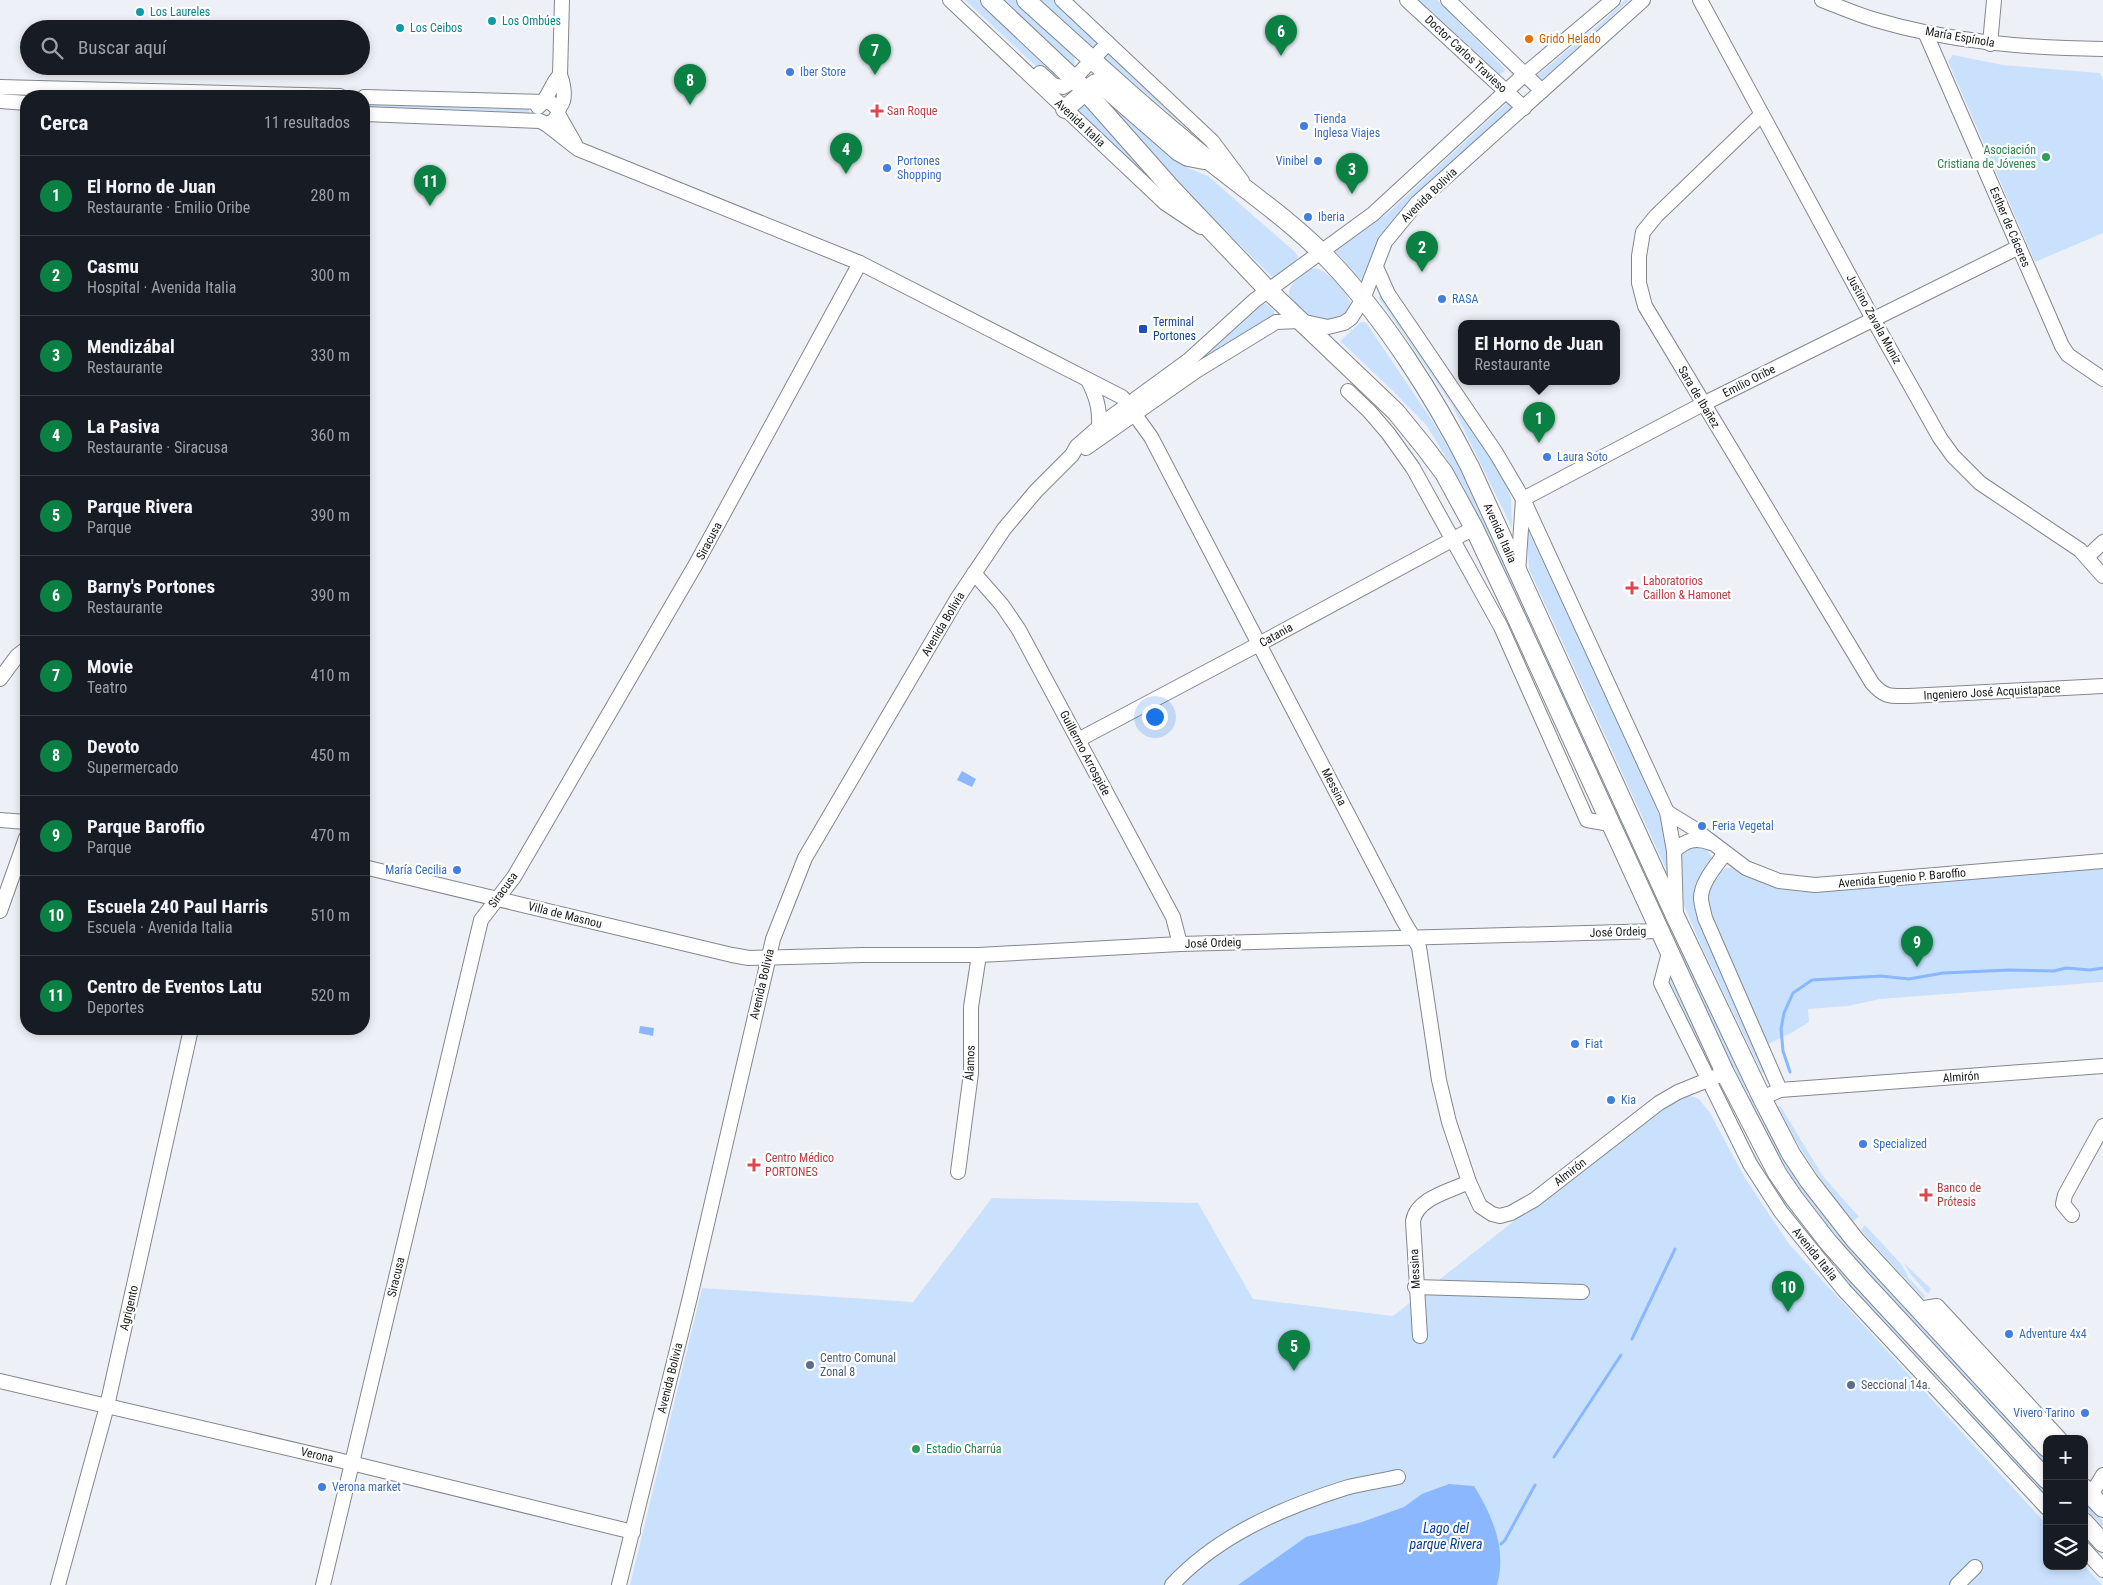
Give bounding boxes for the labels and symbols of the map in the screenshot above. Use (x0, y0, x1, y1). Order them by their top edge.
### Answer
place label: Los Laureles (150, 5, 210, 19)
marker: Los Laureles (134, 6, 146, 18)
street label: Doctor Carlos Travieso (1422, 12, 1510, 96)
place label: Los Ombúes (502, 14, 561, 28)
marker: Los Ombúes (486, 15, 498, 27)
pin: 6 (1265, 15, 1297, 56)
place label: Los Ceibos (410, 21, 463, 35)
marker: Los Ceibos (394, 22, 406, 34)
street label: María Espínola (1924, 24, 1996, 50)
place label: Grido Helado (1539, 32, 1601, 46)
marker: Grido Helado (1523, 33, 1535, 45)
pin: 7 (859, 34, 891, 75)
pin: 8 (674, 64, 706, 105)
place label: Iber Store (800, 65, 846, 79)
marker: Iber Store (784, 66, 796, 78)
street label: Avenida Italia (1052, 96, 1108, 150)
place label: San Roque (887, 104, 938, 118)
marker: San Roque (871, 105, 883, 117)
place label: Tienda Inglesa Viajes (1314, 112, 1380, 140)
marker: Tienda Inglesa Viajes (1298, 120, 1310, 132)
pin: 4 (830, 133, 862, 174)
place label: Asociación Cristiana de Jóvenes (1937, 143, 2036, 171)
marker: Asociación Cristiana de Jóvenes (2040, 151, 2052, 163)
pin: 3 (1336, 153, 1368, 194)
place label: Portones Shopping (897, 154, 941, 182)
place label: Vinibel (1276, 154, 1308, 168)
marker: Vinibel (1312, 155, 1324, 167)
marker: Portones Shopping (881, 162, 893, 174)
pin: 11 (414, 165, 446, 206)
street label: Avenida Bolivia (1398, 165, 1460, 225)
street label: Esther de Cáceres (1987, 185, 2033, 269)
place label: Iberia (1318, 210, 1345, 224)
marker: Iberia (1302, 211, 1314, 223)
pin: 2 (1406, 231, 1438, 272)
street label: Justino Zavala Muniz (1843, 272, 1905, 366)
place label: RASA (1452, 292, 1479, 306)
marker: RASA (1436, 293, 1448, 305)
place label: Terminal Portones (1153, 315, 1196, 343)
marker: Terminal Portones (1137, 323, 1149, 335)
street label: Emilio Oribe (1720, 362, 1778, 400)
street label: Sara de Ibañez (1675, 364, 1723, 430)
pin: 1 (1523, 402, 1555, 443)
place label: Laura Soto (1557, 450, 1608, 464)
marker: Laura Soto (1541, 451, 1553, 463)
street label: Avenida Italia (1481, 501, 1519, 565)
street label: Siracusa (693, 520, 725, 562)
place label: Laboratorios Caillon & Hamonet (1643, 574, 1731, 602)
marker: Laboratorios Caillon & Hamonet (1625, 581, 1639, 595)
street label: Avenida Bolivia (918, 589, 968, 658)
street label: Catania (1257, 620, 1295, 650)
street label: Ingeniero José Acquistapace (1923, 681, 2061, 703)
your location (1142, 704, 1168, 730)
street label: Guillermo Arrospide (1057, 708, 1113, 798)
street label: Messina (1319, 766, 1349, 808)
place label: Feria Vegetal (1712, 819, 1774, 833)
marker: Feria Vegetal (1696, 820, 1708, 832)
place label: María Cecilia (385, 863, 447, 877)
marker: María Cecilia (451, 864, 463, 876)
street label: Avenida Eugenio P. Baroffio (1837, 865, 1967, 891)
street label: Siracusa (485, 869, 521, 911)
street label: Villa de Masnou (527, 899, 604, 931)
street label: José Ordeig (1589, 924, 1647, 940)
pin: 9 (1901, 926, 1933, 967)
street label: José Ordeig (1184, 935, 1242, 951)
street label: Avenida Bolivia (747, 947, 777, 1021)
place label: Fiat (1585, 1037, 1603, 1051)
marker: Fiat (1569, 1038, 1581, 1050)
street label: Álamos (961, 1045, 978, 1081)
street label: Almirón (1942, 1069, 1980, 1085)
place label: Kia (1621, 1093, 1636, 1107)
marker: Kia (1605, 1094, 1617, 1106)
place label: Specialized (1873, 1137, 1927, 1151)
marker: Specialized (1857, 1138, 1869, 1150)
place label: Centro Médico PORTONES (765, 1151, 834, 1179)
street label: Almirón (1551, 1155, 1589, 1189)
marker: Centro Médico PORTONES (747, 1158, 761, 1172)
place label: Banco de Prótesis (1937, 1181, 1981, 1209)
marker: Banco de Prótesis (1919, 1188, 1933, 1202)
street label: Avenida Italia (1789, 1225, 1841, 1283)
street label: Messina (1407, 1248, 1423, 1289)
street label: Siracusa (385, 1255, 407, 1298)
pin: 10 (1772, 1271, 1804, 1312)
street label: Agrigento (117, 1284, 141, 1332)
place label: Adventure 4x4 (2019, 1327, 2087, 1341)
marker: Adventure 4x4 (2003, 1328, 2015, 1340)
pin: 5 (1278, 1330, 1310, 1371)
street label: Avenida Bolivia (654, 1341, 686, 1415)
place label: Centro Comunal Zonal 8 (820, 1351, 896, 1379)
marker: Centro Comunal Zonal 8 (804, 1359, 816, 1371)
place label: Seccional 14a. (1861, 1378, 1931, 1392)
marker: Seccional 14a. (1845, 1379, 1857, 1391)
place label: Vivero Tarino (2013, 1406, 2075, 1420)
marker: Vivero Tarino (2079, 1407, 2091, 1419)
place label: Estadio Charrúa (926, 1442, 1002, 1456)
marker: Estadio Charrúa (910, 1443, 922, 1455)
street label: Verona (299, 1444, 335, 1466)
place label: Verona market (332, 1480, 401, 1494)
marker: Verona market (316, 1481, 328, 1493)
water label: Lago del parque Rivera (1409, 1520, 1482, 1552)

